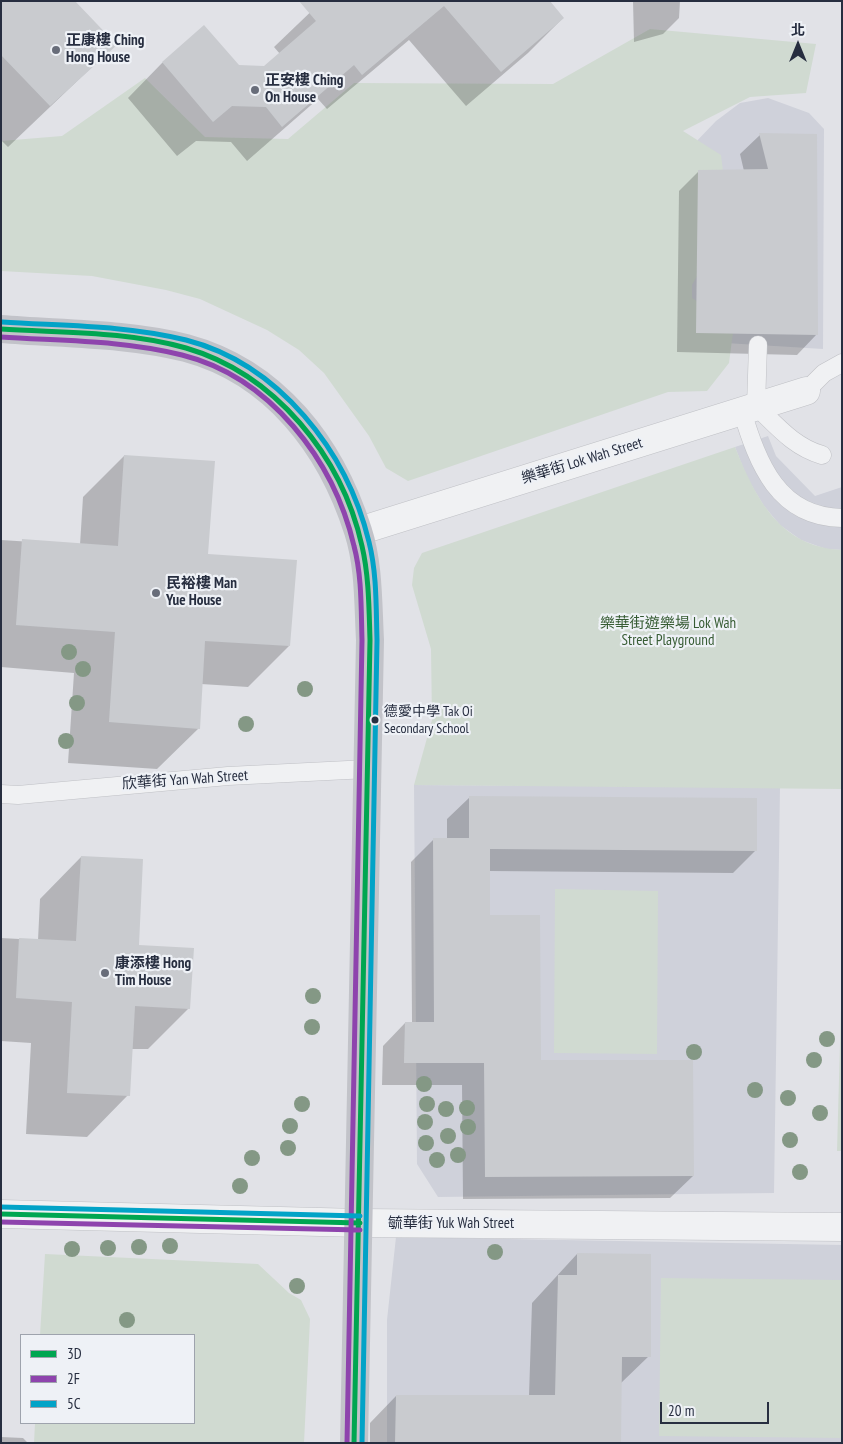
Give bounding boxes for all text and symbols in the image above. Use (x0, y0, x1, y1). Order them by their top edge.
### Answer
north arrow (773, 20, 823, 70)
text: 北 (791, 21, 805, 39)
place label: 正康樓 Ching Hong House (66, 32, 144, 67)
marker: 正康樓 Ching Hong House (50, 44, 62, 56)
place label: 正安樓 Ching On House (265, 72, 343, 107)
marker: 正安樓 Ching On House (249, 84, 261, 96)
street label: 樂華街 Lok Wah Street (519, 434, 645, 488)
place label: 民裕樓 Man Yue House (166, 575, 237, 610)
marker: 民裕樓 Man Yue House (150, 587, 162, 599)
park label: 樂華街遊樂場 Lok Wah Street Playground (600, 615, 736, 650)
place label: 德愛中學 Tak Oi Secondary School (384, 704, 473, 736)
marker: 德愛中學 Tak Oi Secondary School (370, 715, 380, 725)
street label: 欣華街 Yan Wah Street (121, 767, 249, 793)
place label: 康添樓 Hong Tim House (115, 955, 191, 990)
marker: 康添樓 Hong Tim House (99, 967, 111, 979)
street label: 毓華街 Yuk Wah Street (388, 1215, 514, 1233)
legend (20, 1334, 195, 1424)
text: 3D (67, 1344, 82, 1363)
text: 2F (67, 1369, 80, 1388)
scale bar (663, 1392, 772, 1424)
text: 5C (67, 1394, 81, 1413)
text: 20 m (668, 1401, 694, 1420)

